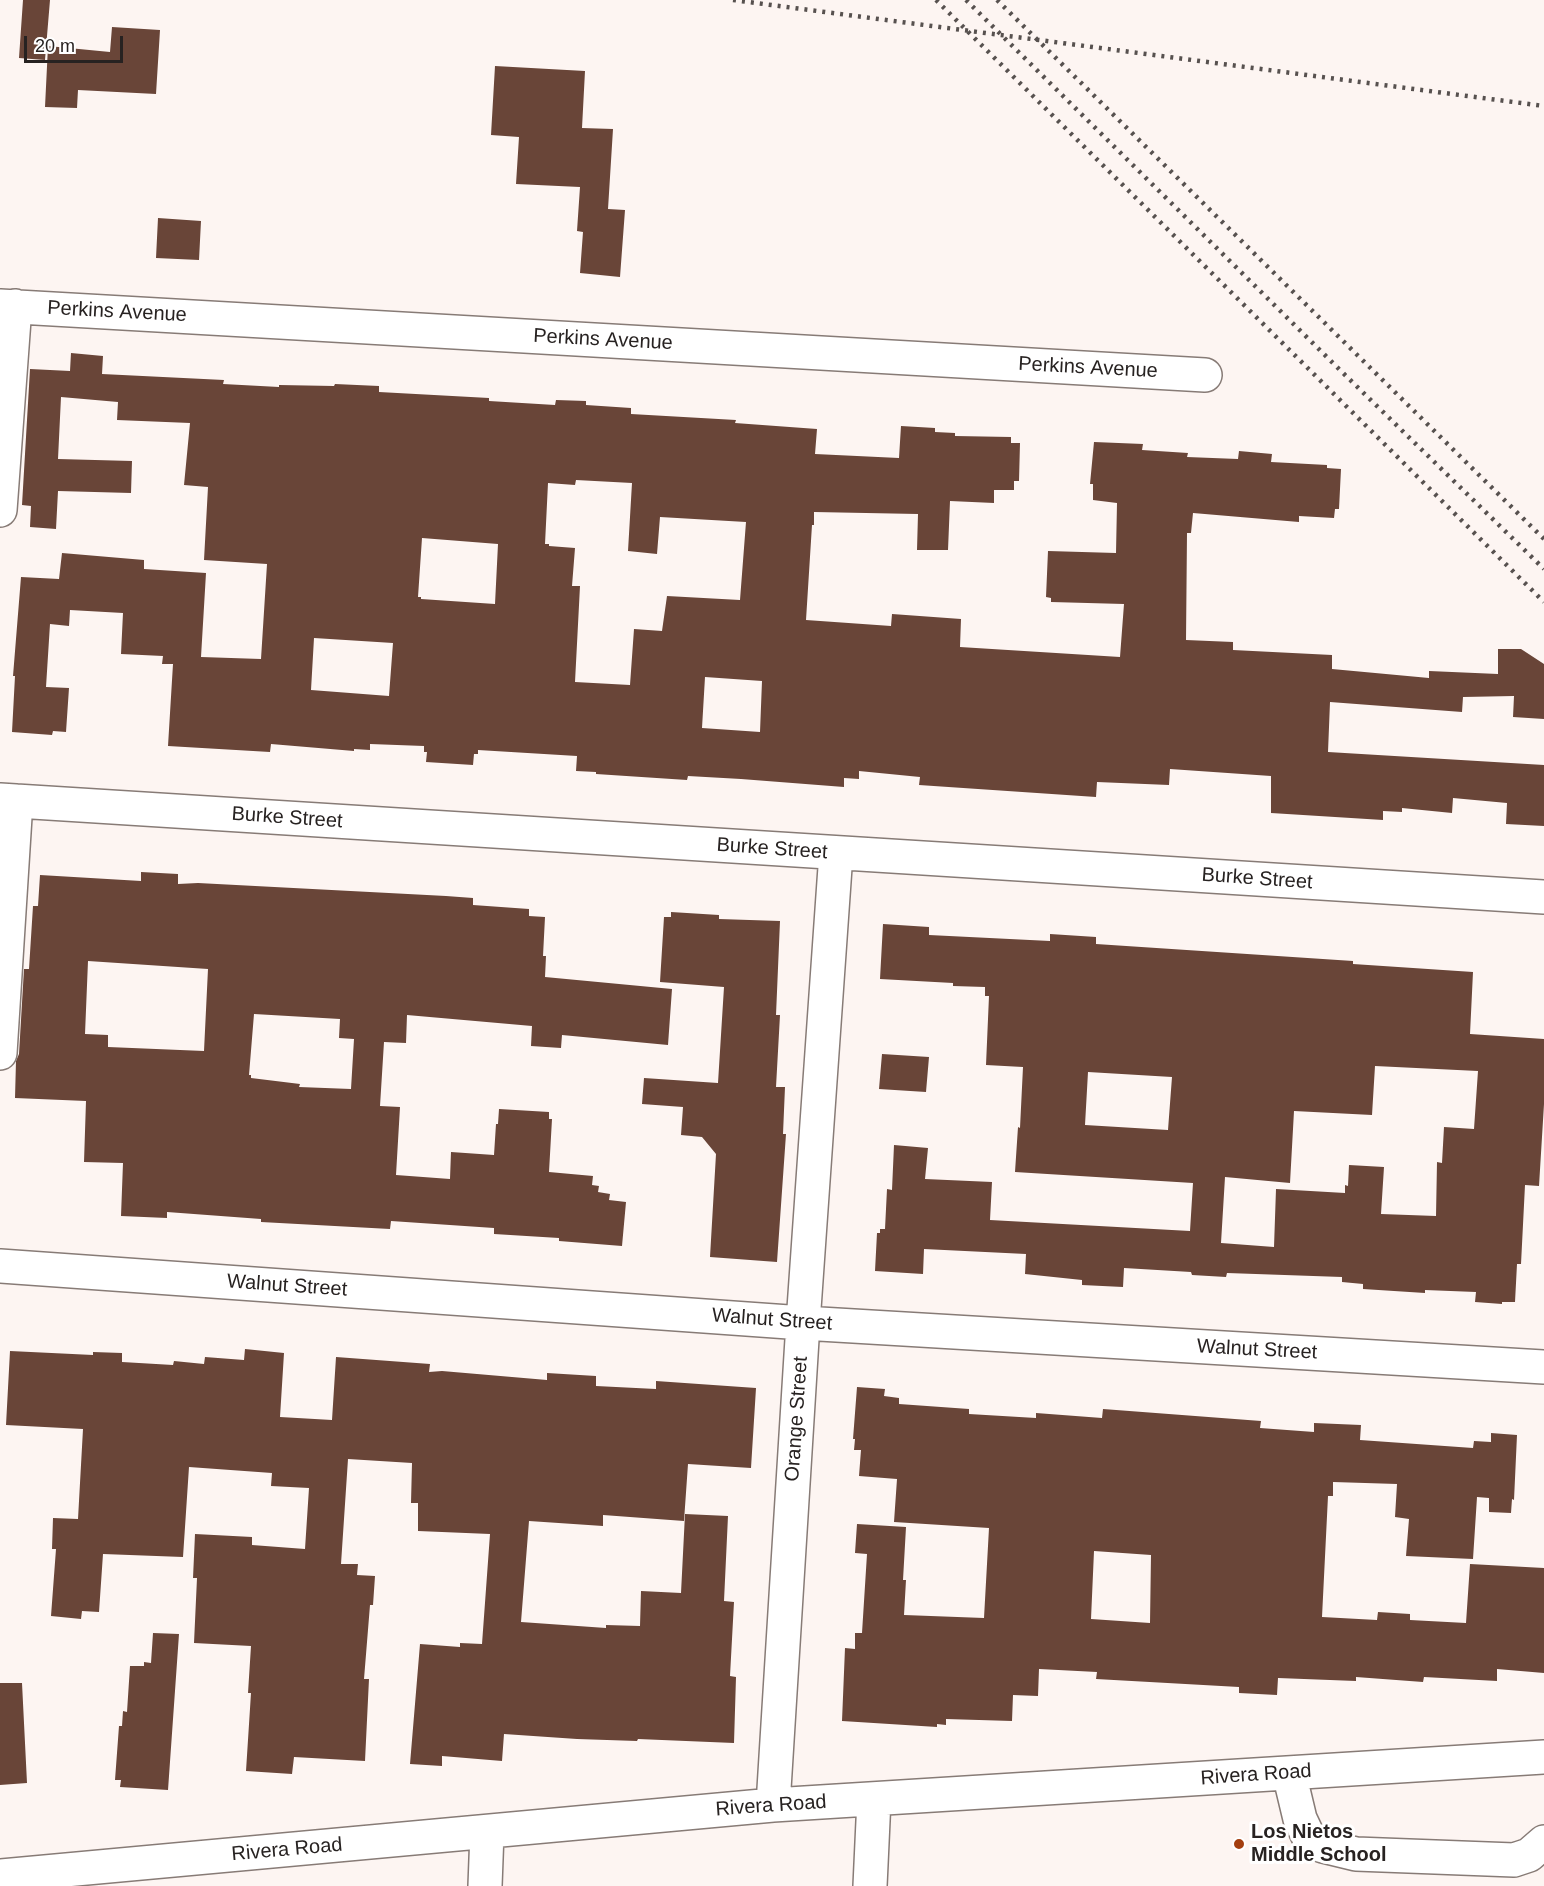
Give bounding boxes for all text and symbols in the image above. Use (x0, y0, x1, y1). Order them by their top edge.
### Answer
scale bar (27, 24, 126, 62)
text: 20 m (35, 36, 75, 56)
street label: Perkins Avenue (47, 296, 187, 328)
street label: Perkins Avenue (533, 324, 673, 356)
street label: Perkins Avenue (1018, 352, 1158, 384)
street label: Burke Street (231, 802, 343, 834)
street label: Burke Street (716, 833, 828, 865)
street label: Burke Street (1201, 863, 1313, 895)
street label: Walnut Street (226, 1270, 348, 1302)
street label: Walnut Street (711, 1304, 833, 1336)
street label: Walnut Street (1196, 1335, 1318, 1365)
street label: Orange Street (781, 1356, 813, 1482)
street label: Rivera Road (1200, 1759, 1312, 1791)
street label: Rivera Road (715, 1790, 827, 1822)
place label: Los Nietos Middle School (1251, 1820, 1387, 1867)
street label: Rivera Road (231, 1833, 343, 1867)
marker: Los Nietos Middle School (1232, 1837, 1246, 1851)

